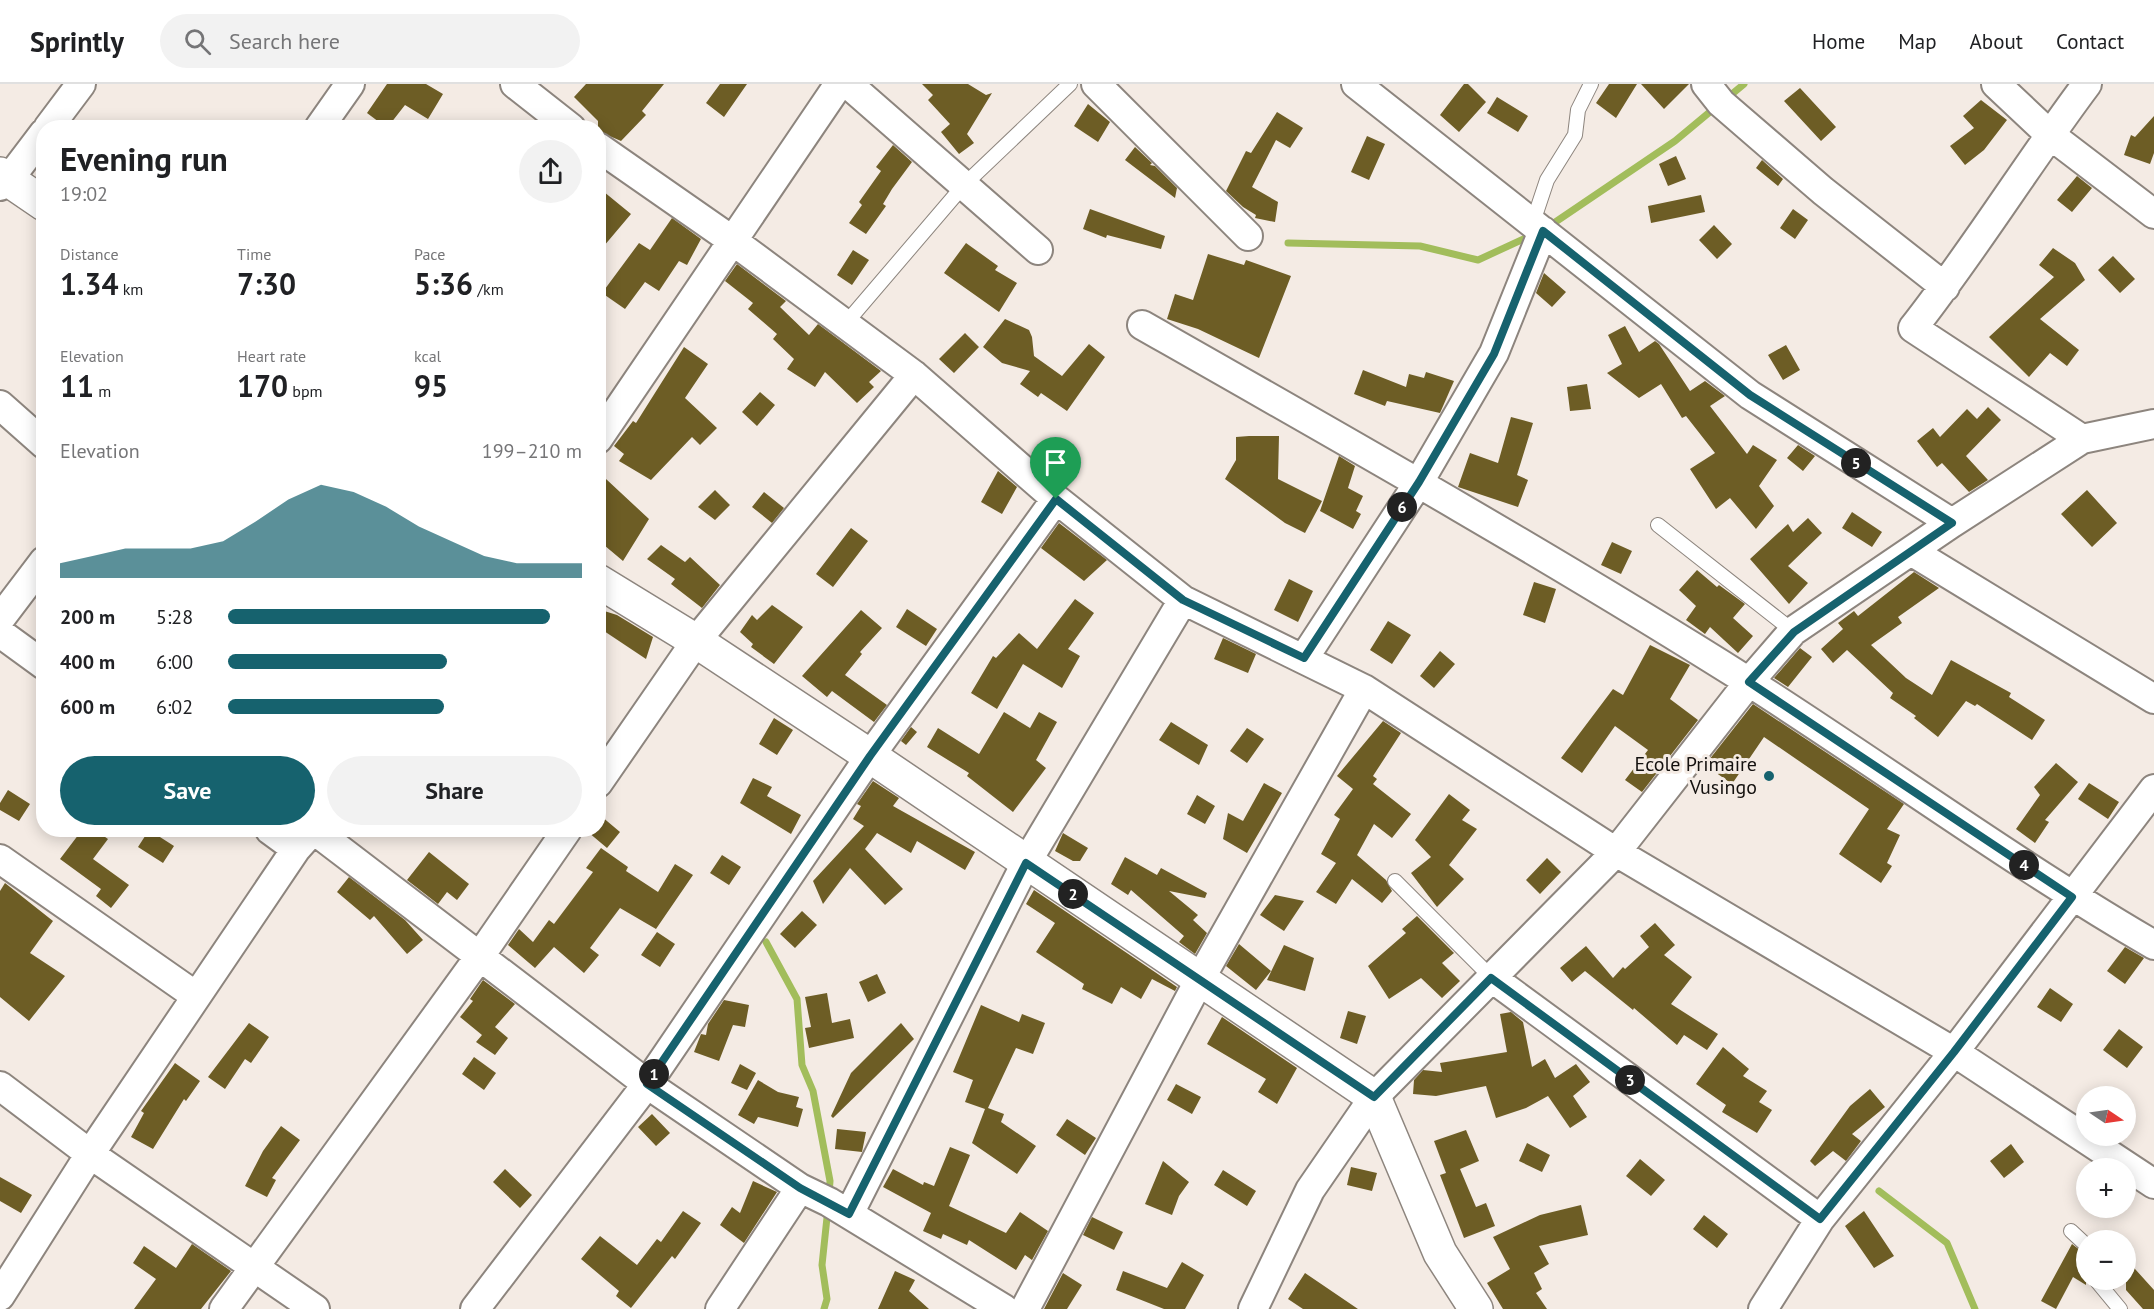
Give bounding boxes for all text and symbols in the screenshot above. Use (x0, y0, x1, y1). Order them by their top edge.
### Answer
search box (160, 14, 580, 68)
text: Sprintly (30, 23, 124, 60)
icon: search (181, 25, 214, 58)
text: Search here (229, 27, 340, 55)
text: Home (1812, 28, 1865, 55)
text: Map (1898, 28, 1937, 55)
text: About (1970, 28, 2023, 55)
text: Contact (2056, 28, 2124, 55)
text: Evening run (60, 137, 228, 180)
button: share (519, 140, 582, 203)
text: 19:02 (60, 181, 108, 207)
text: Distance (60, 244, 119, 264)
text: Time (237, 244, 271, 264)
text: Pace (414, 244, 445, 264)
text: 1.34 (60, 264, 118, 303)
text: 7:30 (237, 264, 296, 303)
text: 5:36 (414, 264, 473, 303)
text: km (118, 279, 143, 299)
text: /km (473, 279, 504, 299)
text: Elevation (60, 346, 124, 366)
text: Heart rate (237, 346, 306, 366)
text: kcal (414, 346, 441, 366)
text: 11 (60, 366, 94, 405)
text: 170 (237, 366, 288, 405)
text: 95 (414, 366, 448, 405)
text: m (94, 381, 111, 401)
text: bpm (288, 381, 323, 401)
pin (1030, 437, 1081, 499)
text: Elevation (60, 438, 140, 464)
text: 199–210 m (482, 438, 582, 464)
icon: arrive (1039, 446, 1072, 479)
pin: 5 (1841, 448, 1871, 478)
text: 5 (1851, 453, 1861, 473)
pin: 6 (1387, 492, 1417, 522)
text: 6 (1397, 497, 1407, 517)
text: 200 m (60, 604, 115, 630)
text: 5:28 (156, 604, 193, 630)
text: 400 m (60, 649, 115, 675)
text: 6:00 (156, 649, 193, 675)
text: 600 m (60, 694, 115, 720)
text: 6:02 (156, 694, 193, 720)
place label: Ecole Primaire Vusingo (1635, 751, 1757, 800)
button: Save (60, 756, 315, 825)
button: Share (327, 756, 582, 825)
marker: Ecole Primaire Vusingo (1762, 769, 1776, 783)
pin: 4 (2009, 850, 2039, 880)
text: 4 (2019, 855, 2029, 875)
pin: 2 (1058, 879, 1088, 909)
text: 2 (1068, 884, 1078, 904)
pin: 1 (639, 1059, 669, 1089)
text: 1 (649, 1064, 659, 1084)
pin: 3 (1615, 1065, 1645, 1095)
text: 3 (1625, 1070, 1635, 1090)
north arrow (2076, 1086, 2136, 1146)
map controls (2076, 1086, 2136, 1290)
button: + (2076, 1158, 2136, 1218)
button: − (2076, 1230, 2136, 1290)

